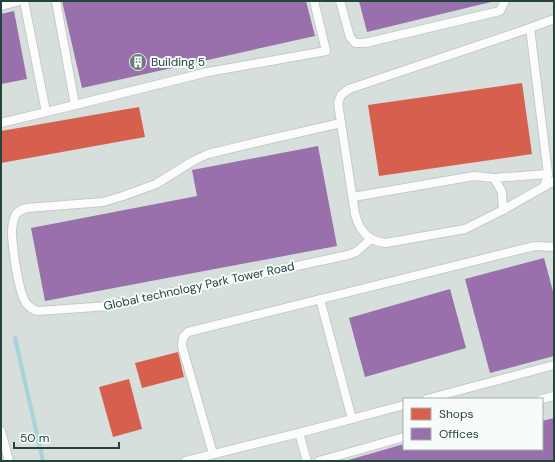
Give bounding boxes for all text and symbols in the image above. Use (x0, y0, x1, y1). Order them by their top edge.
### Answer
building icon: Building 5 (128, 52, 148, 72)
place label: Building 5 (151, 54, 205, 70)
street label: Global technology Park Tower Road (102, 258, 296, 314)
legend (403, 398, 543, 450)
text: Shops (439, 406, 474, 422)
scale bar (14, 424, 119, 450)
text: Offices (439, 426, 479, 442)
text: 50 m (20, 430, 49, 446)

